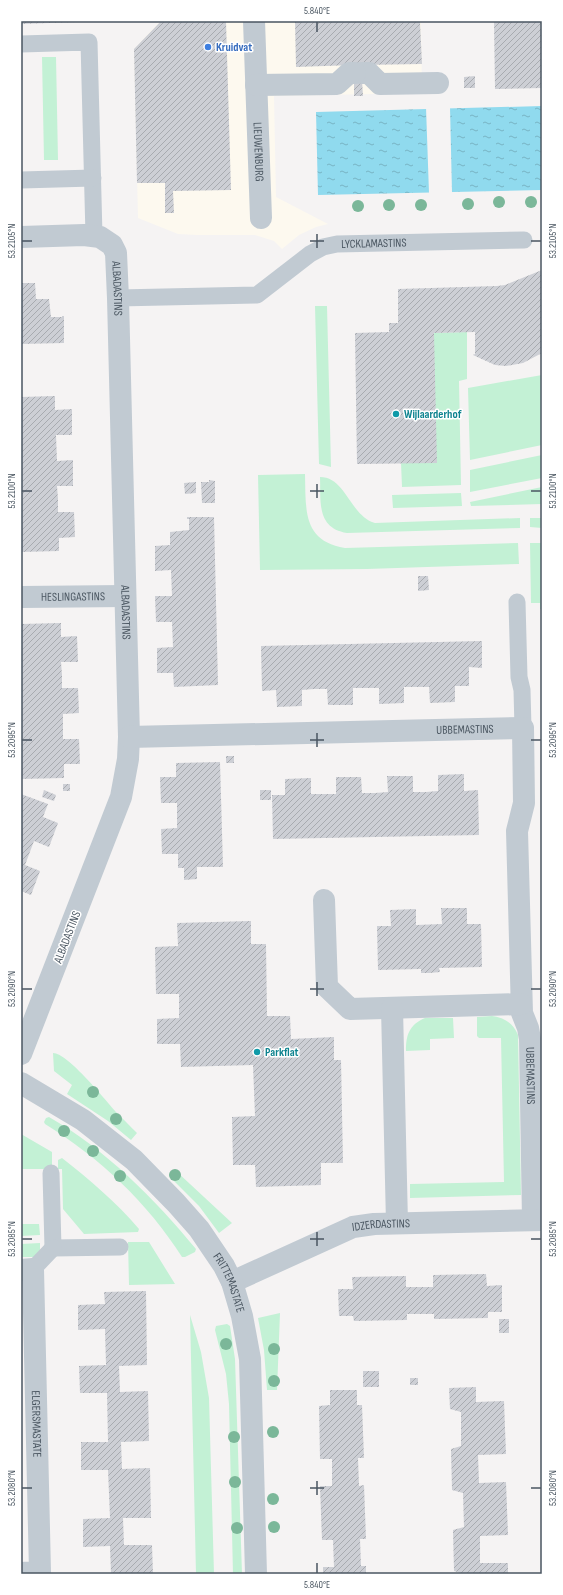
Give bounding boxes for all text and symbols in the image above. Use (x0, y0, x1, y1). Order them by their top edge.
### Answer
text: 5.840°E (304, 5, 330, 17)
place label: Kruidvat (216, 40, 252, 55)
marker: Kruidvat (203, 42, 213, 52)
street label: LIEUWENBURG (250, 122, 267, 182)
text: 53.2105°N (6, 224, 18, 258)
text: 53.2105°N (547, 224, 559, 258)
street label: LYCKLAMASTINS (341, 236, 407, 252)
street label: ALBADASTINS (108, 260, 125, 316)
place label: Wijlaarderhof (404, 407, 462, 422)
marker: Wijlaarderhof (391, 409, 401, 419)
text: 53.2100°N (6, 473, 18, 509)
text: 53.2100°N (547, 473, 559, 509)
street label: ALBADASTINS (117, 584, 134, 640)
street label: HESLINGASTINS (41, 589, 105, 605)
text: 53.2095°N (6, 722, 18, 758)
street label: UBBEMASTINS (436, 722, 494, 738)
text: 53.2095°N (547, 722, 559, 758)
street label: ALBADASTINS (50, 909, 84, 966)
text: 53.2090°N (6, 971, 18, 1007)
text: 53.2090°N (547, 971, 559, 1007)
place label: Parkflat (265, 1045, 299, 1060)
marker: Parkflat (252, 1047, 262, 1057)
street label: UBBEMASTINS (522, 1047, 538, 1105)
street label: IDZERDASTINS (351, 1216, 410, 1235)
text: 53.2085°N (6, 1221, 18, 1257)
text: 53.2085°N (547, 1221, 559, 1257)
street label: FRITTEMASTATE (209, 1250, 248, 1314)
street label: ELGERSMASTATE (28, 1390, 44, 1458)
text: 53.2080°N (6, 1470, 18, 1506)
text: 53.2080°N (547, 1470, 559, 1506)
text: 5.840°E (304, 1579, 330, 1591)

